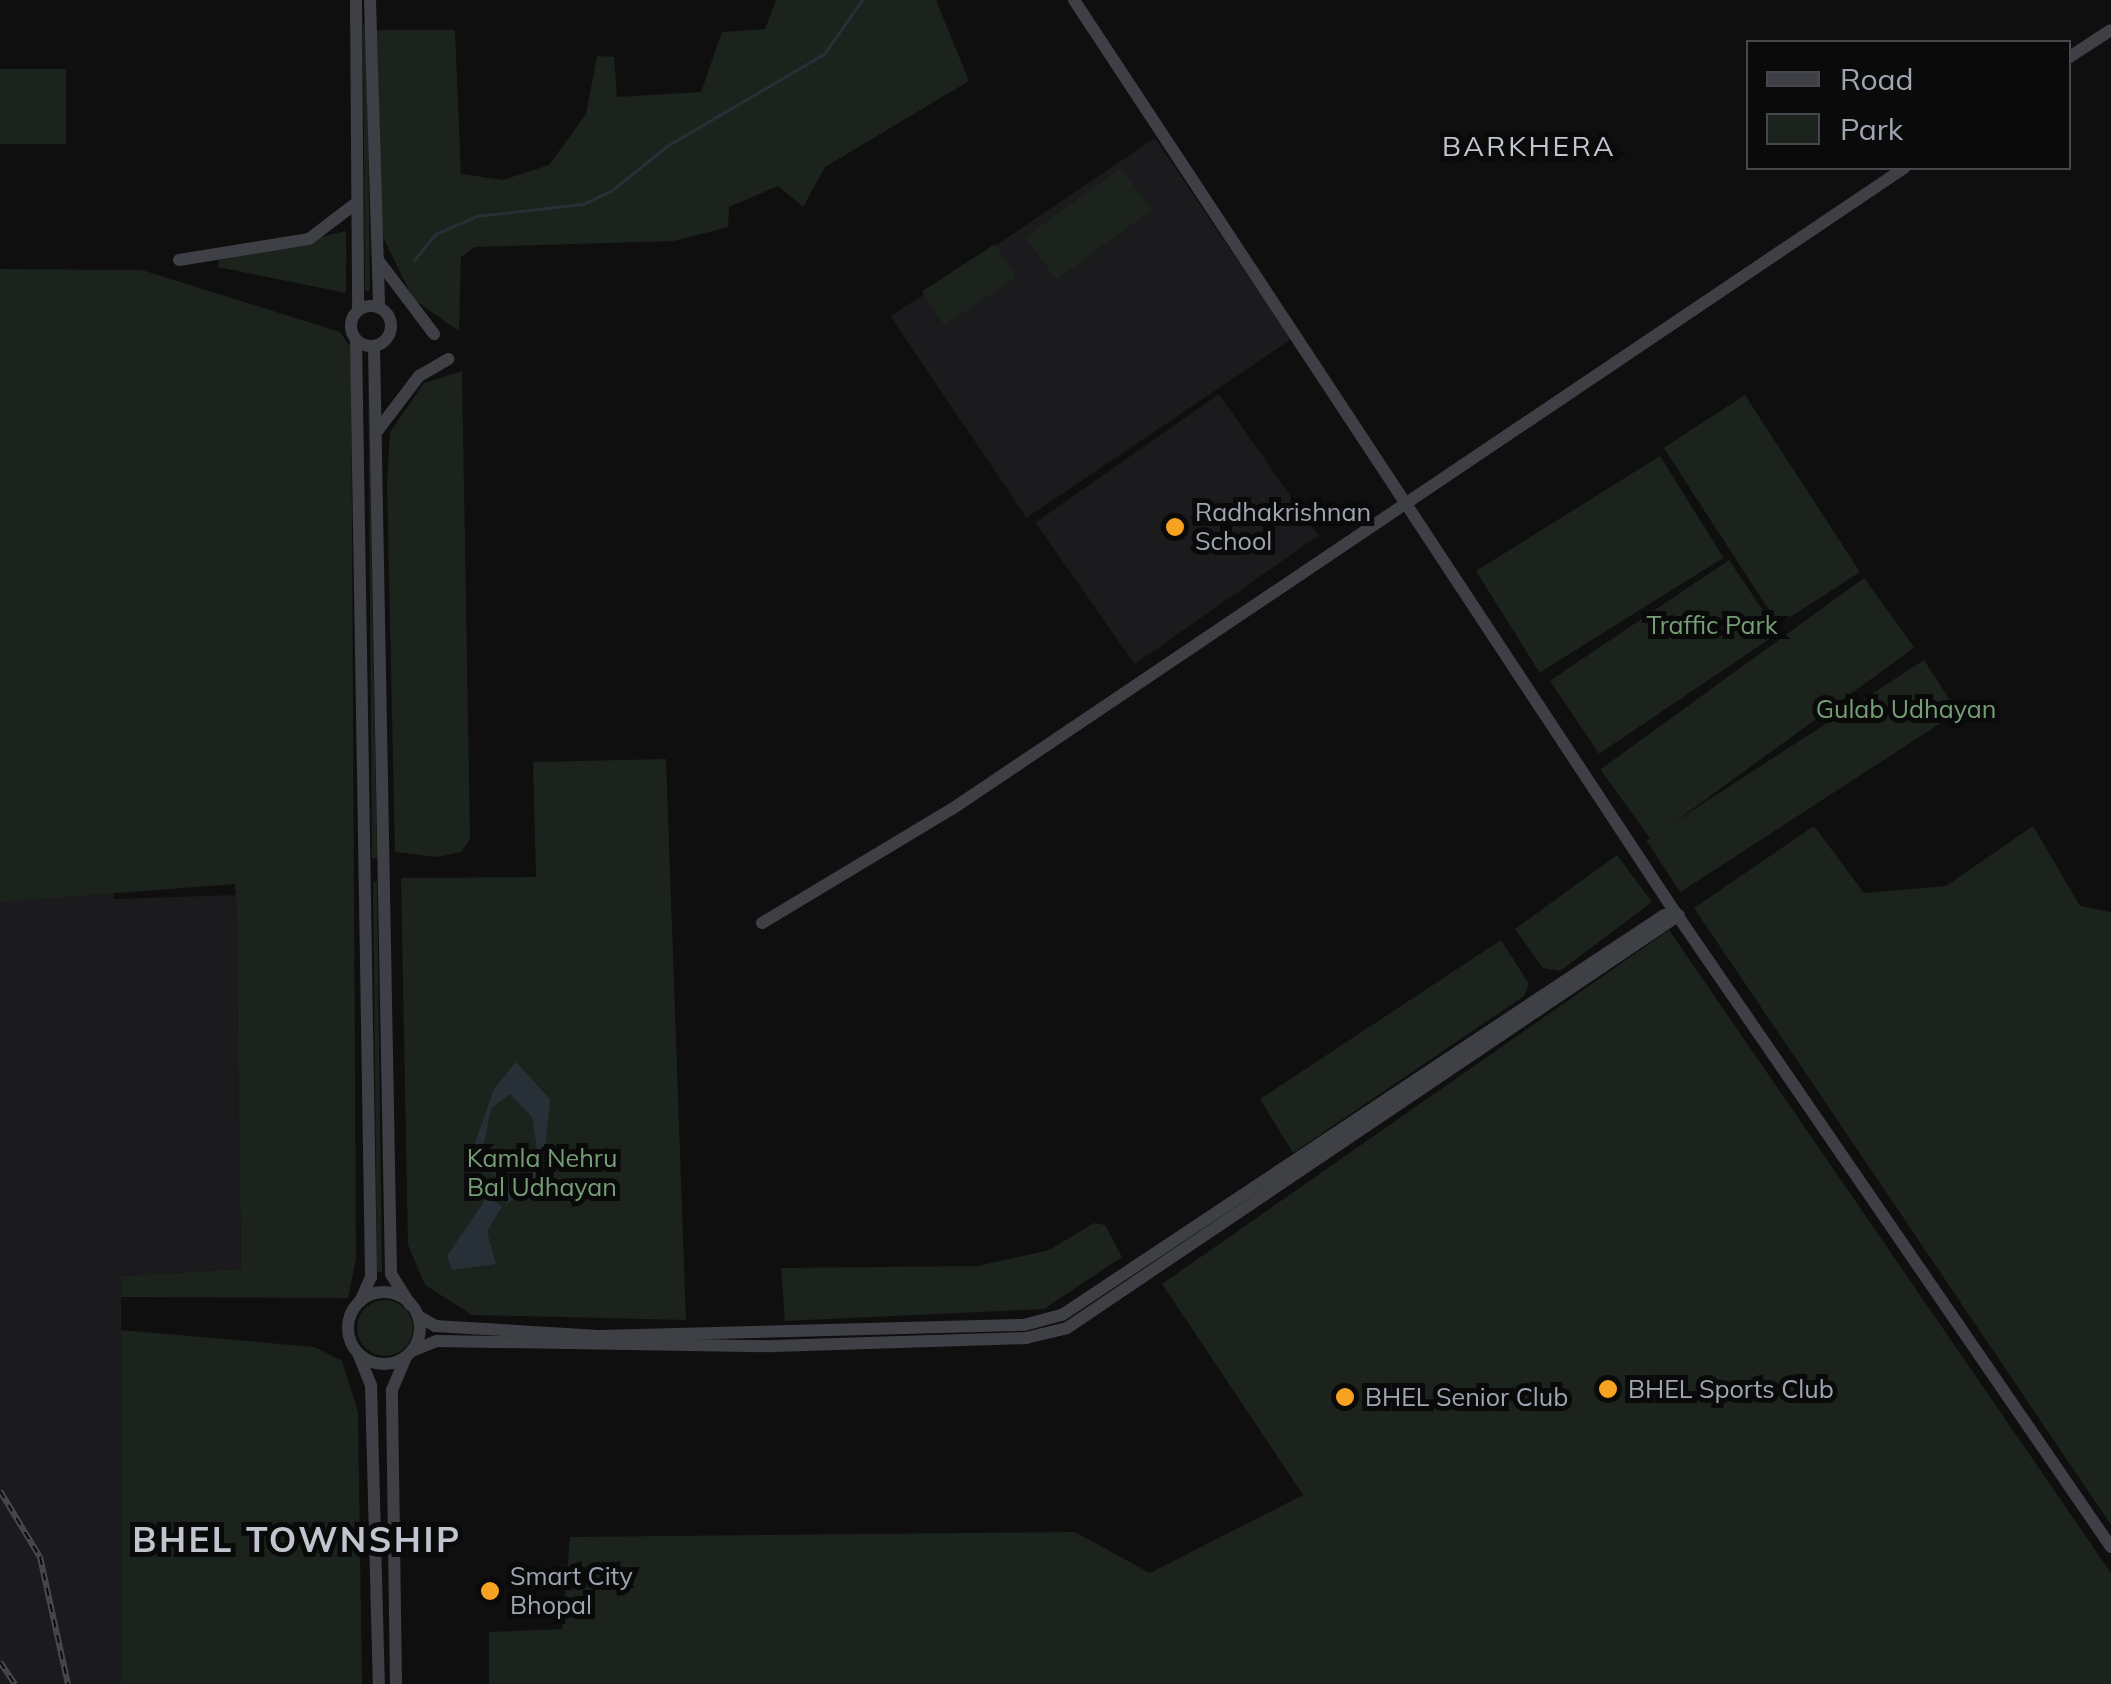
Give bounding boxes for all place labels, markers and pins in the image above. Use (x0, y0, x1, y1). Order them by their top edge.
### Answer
place label: Radhakrishnan School (1195, 498, 1371, 557)
marker: Radhakrishnan School (1164, 516, 1186, 538)
place label: BHEL Sports Club (1628, 1374, 1834, 1404)
marker: BHEL Sports Club (1597, 1378, 1619, 1400)
place label: BHEL Senior Club (1365, 1382, 1568, 1412)
marker: BHEL Senior Club (1334, 1386, 1356, 1408)
place label: Smart City Bhopal (510, 1562, 633, 1621)
marker: Smart City Bhopal (479, 1580, 501, 1602)

